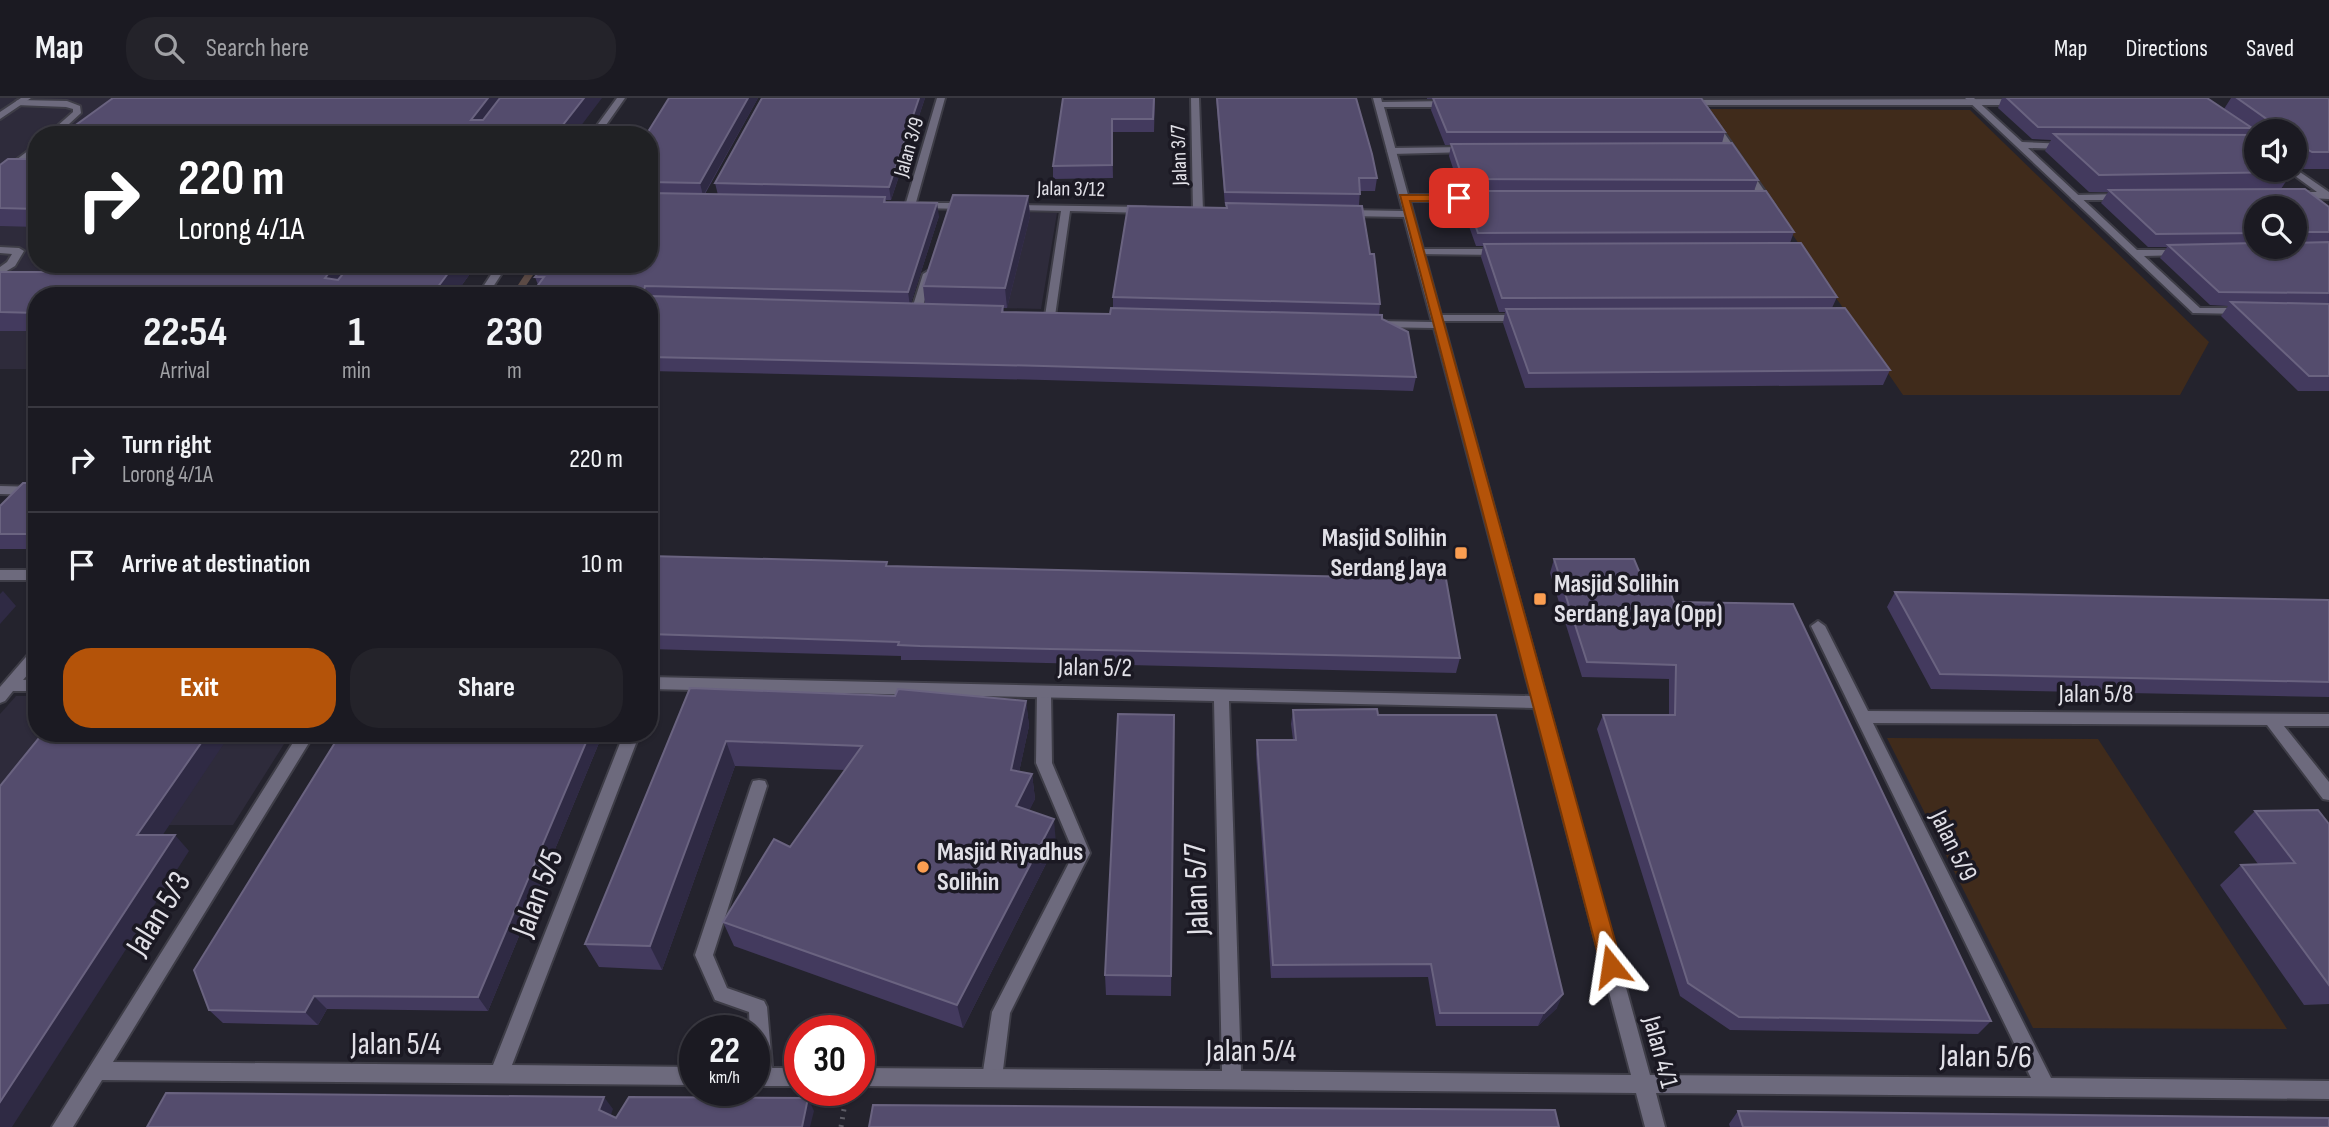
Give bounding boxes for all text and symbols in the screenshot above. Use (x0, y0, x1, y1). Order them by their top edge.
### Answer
search box (126, 17, 616, 80)
text: Map (35, 28, 84, 68)
icon: search (150, 29, 188, 67)
text: Search here (206, 33, 309, 64)
text: Map (2054, 34, 2087, 63)
text: Directions (2125, 34, 2208, 63)
text: Saved (2246, 34, 2294, 63)
street label: Jalan 3/9 (888, 114, 929, 181)
map controls (2244, 119, 2307, 259)
button: sound (2244, 119, 2307, 182)
street label: Jalan 3/7 (1165, 124, 1193, 187)
text: 220 m (178, 150, 284, 209)
icon: right (63, 154, 154, 245)
pin (1429, 168, 1489, 228)
street label: Jalan 3/12 (1036, 176, 1105, 202)
icon: arrive (1440, 179, 1478, 217)
button: search (2244, 196, 2307, 259)
text: Lorong 4/1A (178, 210, 304, 249)
text: 22:54 (143, 307, 227, 358)
text: 1 (348, 307, 365, 358)
text: 230 (486, 307, 543, 358)
text: Arrival (160, 357, 210, 385)
text: min (342, 357, 371, 385)
text: m (507, 357, 522, 385)
text: Turn right (122, 430, 211, 461)
icon: right (63, 441, 101, 479)
text: 220 m (569, 444, 623, 475)
text: Lorong 4/1A (122, 461, 213, 489)
place label: Masjid Solihin Serdang Jaya (1322, 523, 1447, 584)
marker: Masjid Solihin Serdang Jaya (1453, 545, 1469, 561)
icon: arrive (63, 546, 101, 584)
text: Arrive at destination (122, 549, 310, 580)
text: 10 m (581, 549, 623, 580)
place label: Masjid Solihin Serdang Jaya (Opp) (1554, 569, 1723, 630)
marker: Masjid Solihin Serdang Jaya (Opp) (1532, 591, 1548, 607)
button: Exit (63, 648, 336, 728)
button: Share (350, 648, 623, 728)
street label: Jalan 5/2 (1057, 652, 1132, 684)
street label: Jalan 5/8 (2058, 679, 2133, 710)
street label: Jalan 5/9 (1922, 805, 1983, 886)
place label: Masjid Riyadhus Solihin (937, 837, 1083, 898)
street label: Jalan 5/7 (1176, 842, 1218, 937)
street label: Jalan 5/5 (503, 844, 572, 943)
marker: Masjid Riyadhus Solihin (915, 859, 931, 875)
street label: Jalan 5/3 (118, 865, 200, 964)
position arrow (1574, 929, 1648, 1003)
street label: Jalan 4/1 (1635, 1012, 1684, 1091)
speed limit sign: 30 (784, 1015, 875, 1106)
street label: Jalan 5/4 (350, 1025, 441, 1064)
text: 22 (709, 1030, 740, 1073)
street label: Jalan 5/4 (1205, 1032, 1296, 1071)
street label: Jalan 5/6 (1939, 1037, 2032, 1077)
text: km/h (709, 1067, 740, 1088)

